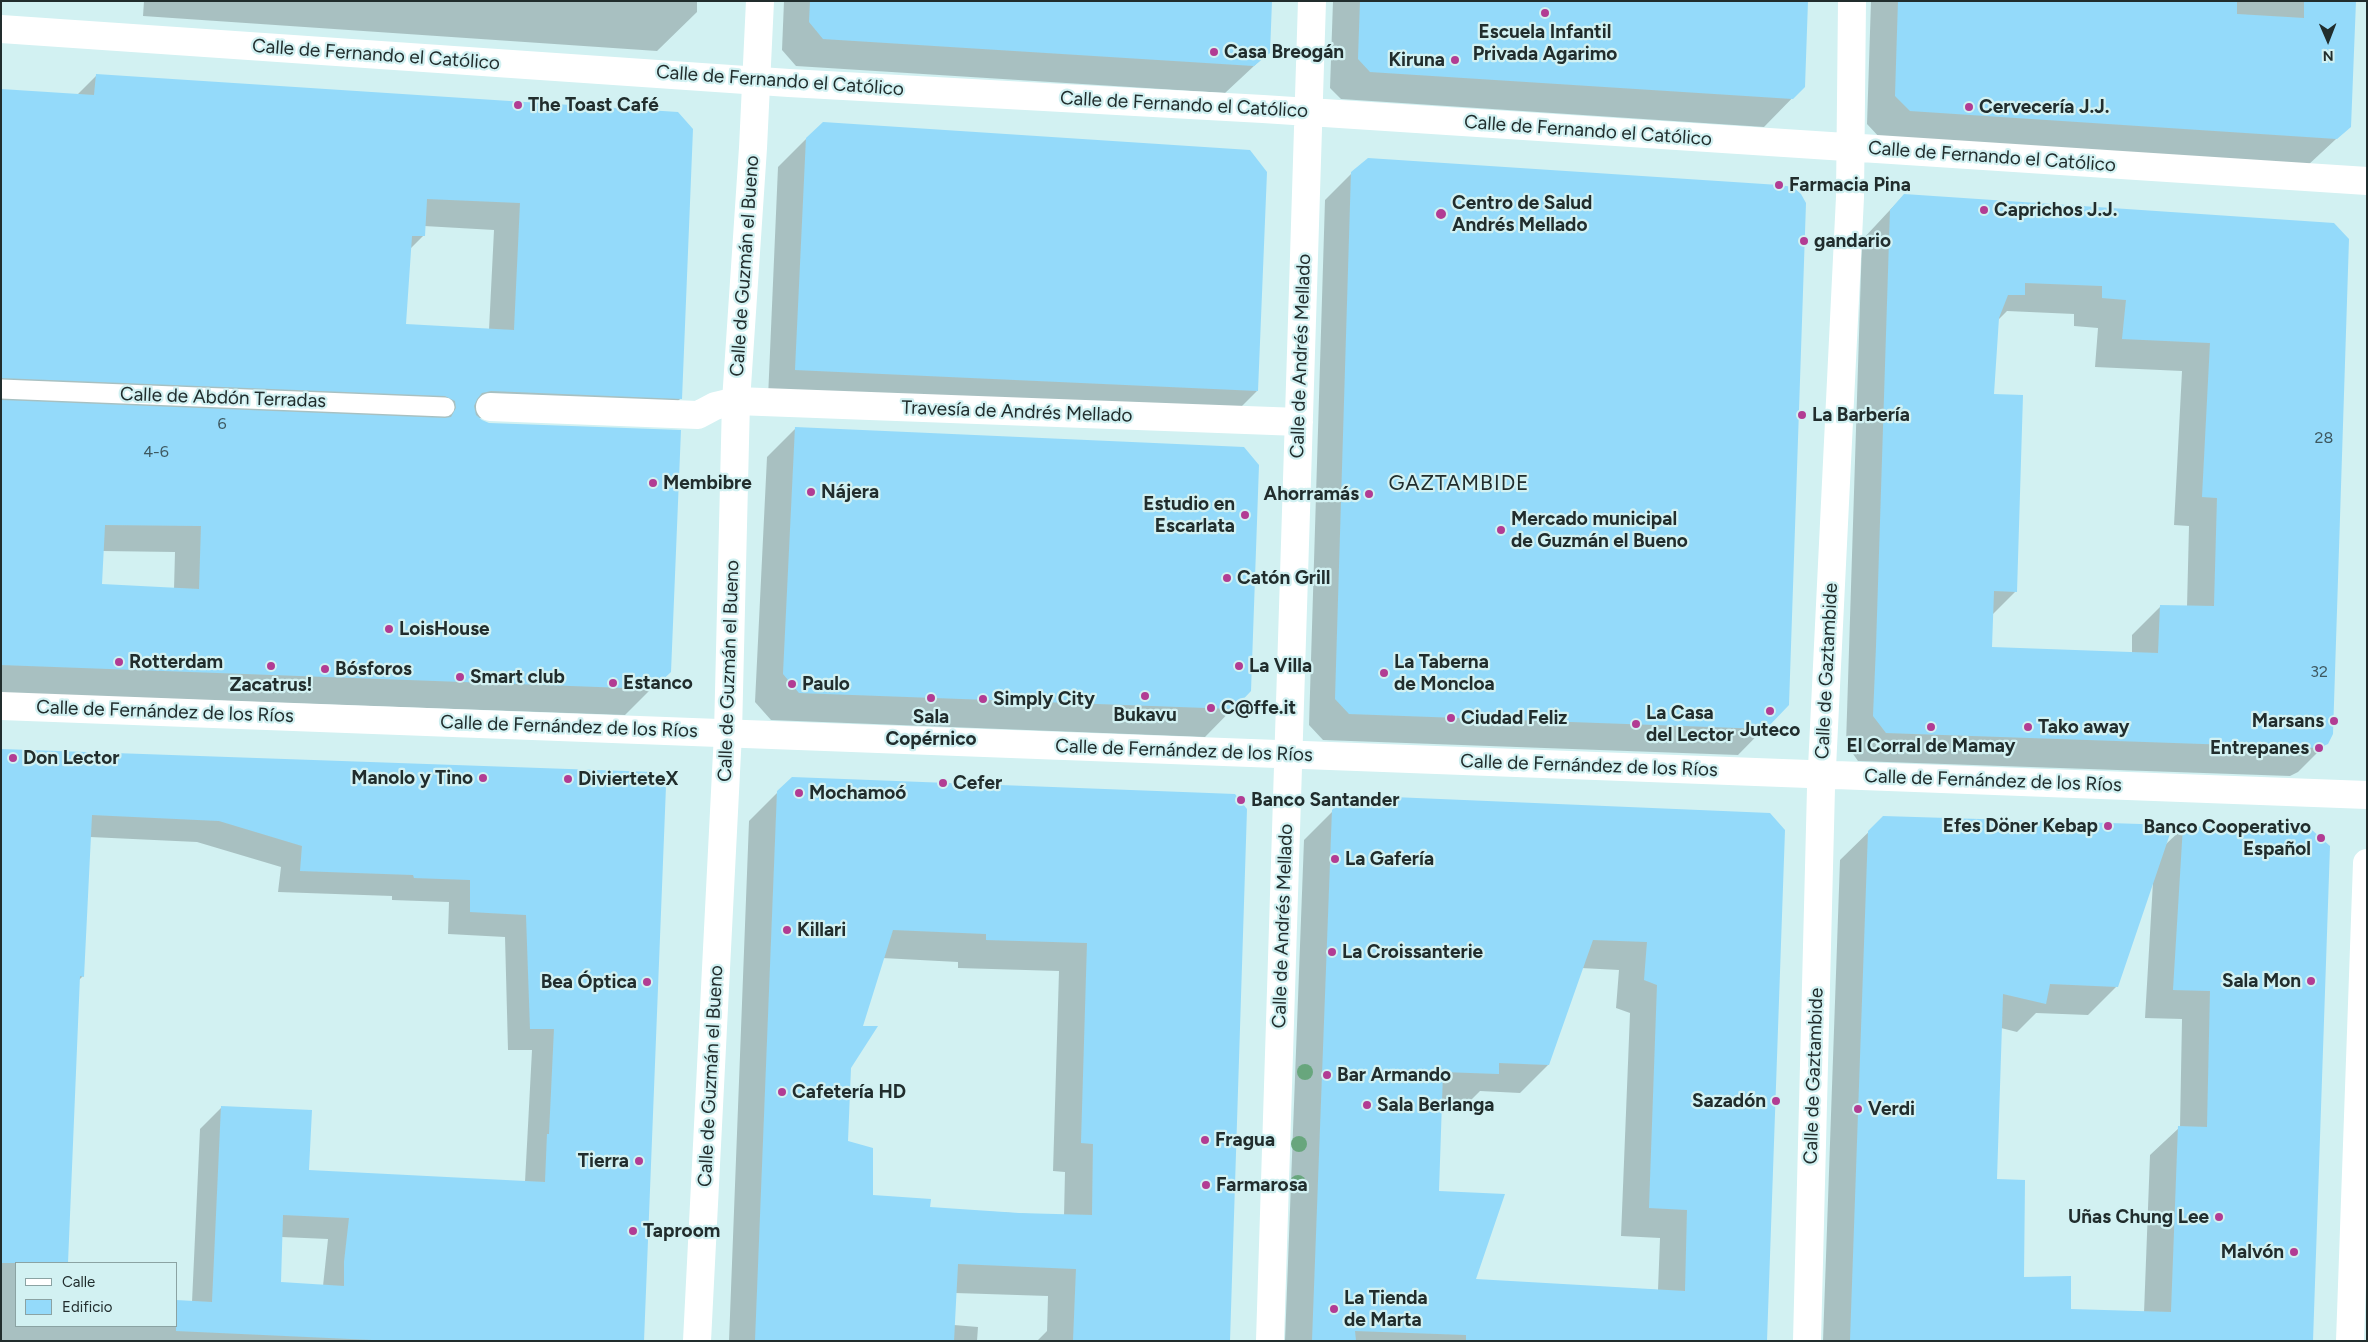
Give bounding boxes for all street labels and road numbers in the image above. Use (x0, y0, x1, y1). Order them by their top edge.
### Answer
street label: Calle de Fernando el Católico (251, 35, 501, 75)
street label: Calle de Fernando el Católico (655, 61, 905, 101)
street label: Calle de Fernando el Católico (1059, 87, 1309, 123)
street label: Calle de Fernando el Católico (1463, 111, 1713, 151)
street label: Calle de Fernando el Católico (1867, 137, 2117, 177)
street label: Calle de Guzmán el Bueno (726, 154, 764, 378)
street label: Calle de Andrés Mellado (1286, 253, 1316, 459)
street label: Calle de Abdón Terradas (119, 383, 327, 413)
street label: Travesía de Andrés Mellado (901, 397, 1133, 427)
street label: Calle de Guzmán el Bueno (714, 560, 744, 782)
street label: Calle de Gaztambide (1811, 582, 1843, 760)
street label: Calle de Fernández de los Ríos (36, 696, 294, 728)
street label: Calle de Fernández de los Ríos (440, 711, 698, 743)
street label: Calle de Fernández de los Ríos (1055, 735, 1313, 767)
street label: Calle de Fernández de los Ríos (1460, 750, 1718, 782)
street label: Calle de Fernández de los Ríos (1864, 765, 2122, 797)
street label: Calle de Andrés Mellado (1268, 823, 1298, 1029)
street label: Calle de Guzmán el Bueno (694, 965, 728, 1187)
street label: Calle de Gaztambide (1800, 987, 1828, 1165)

